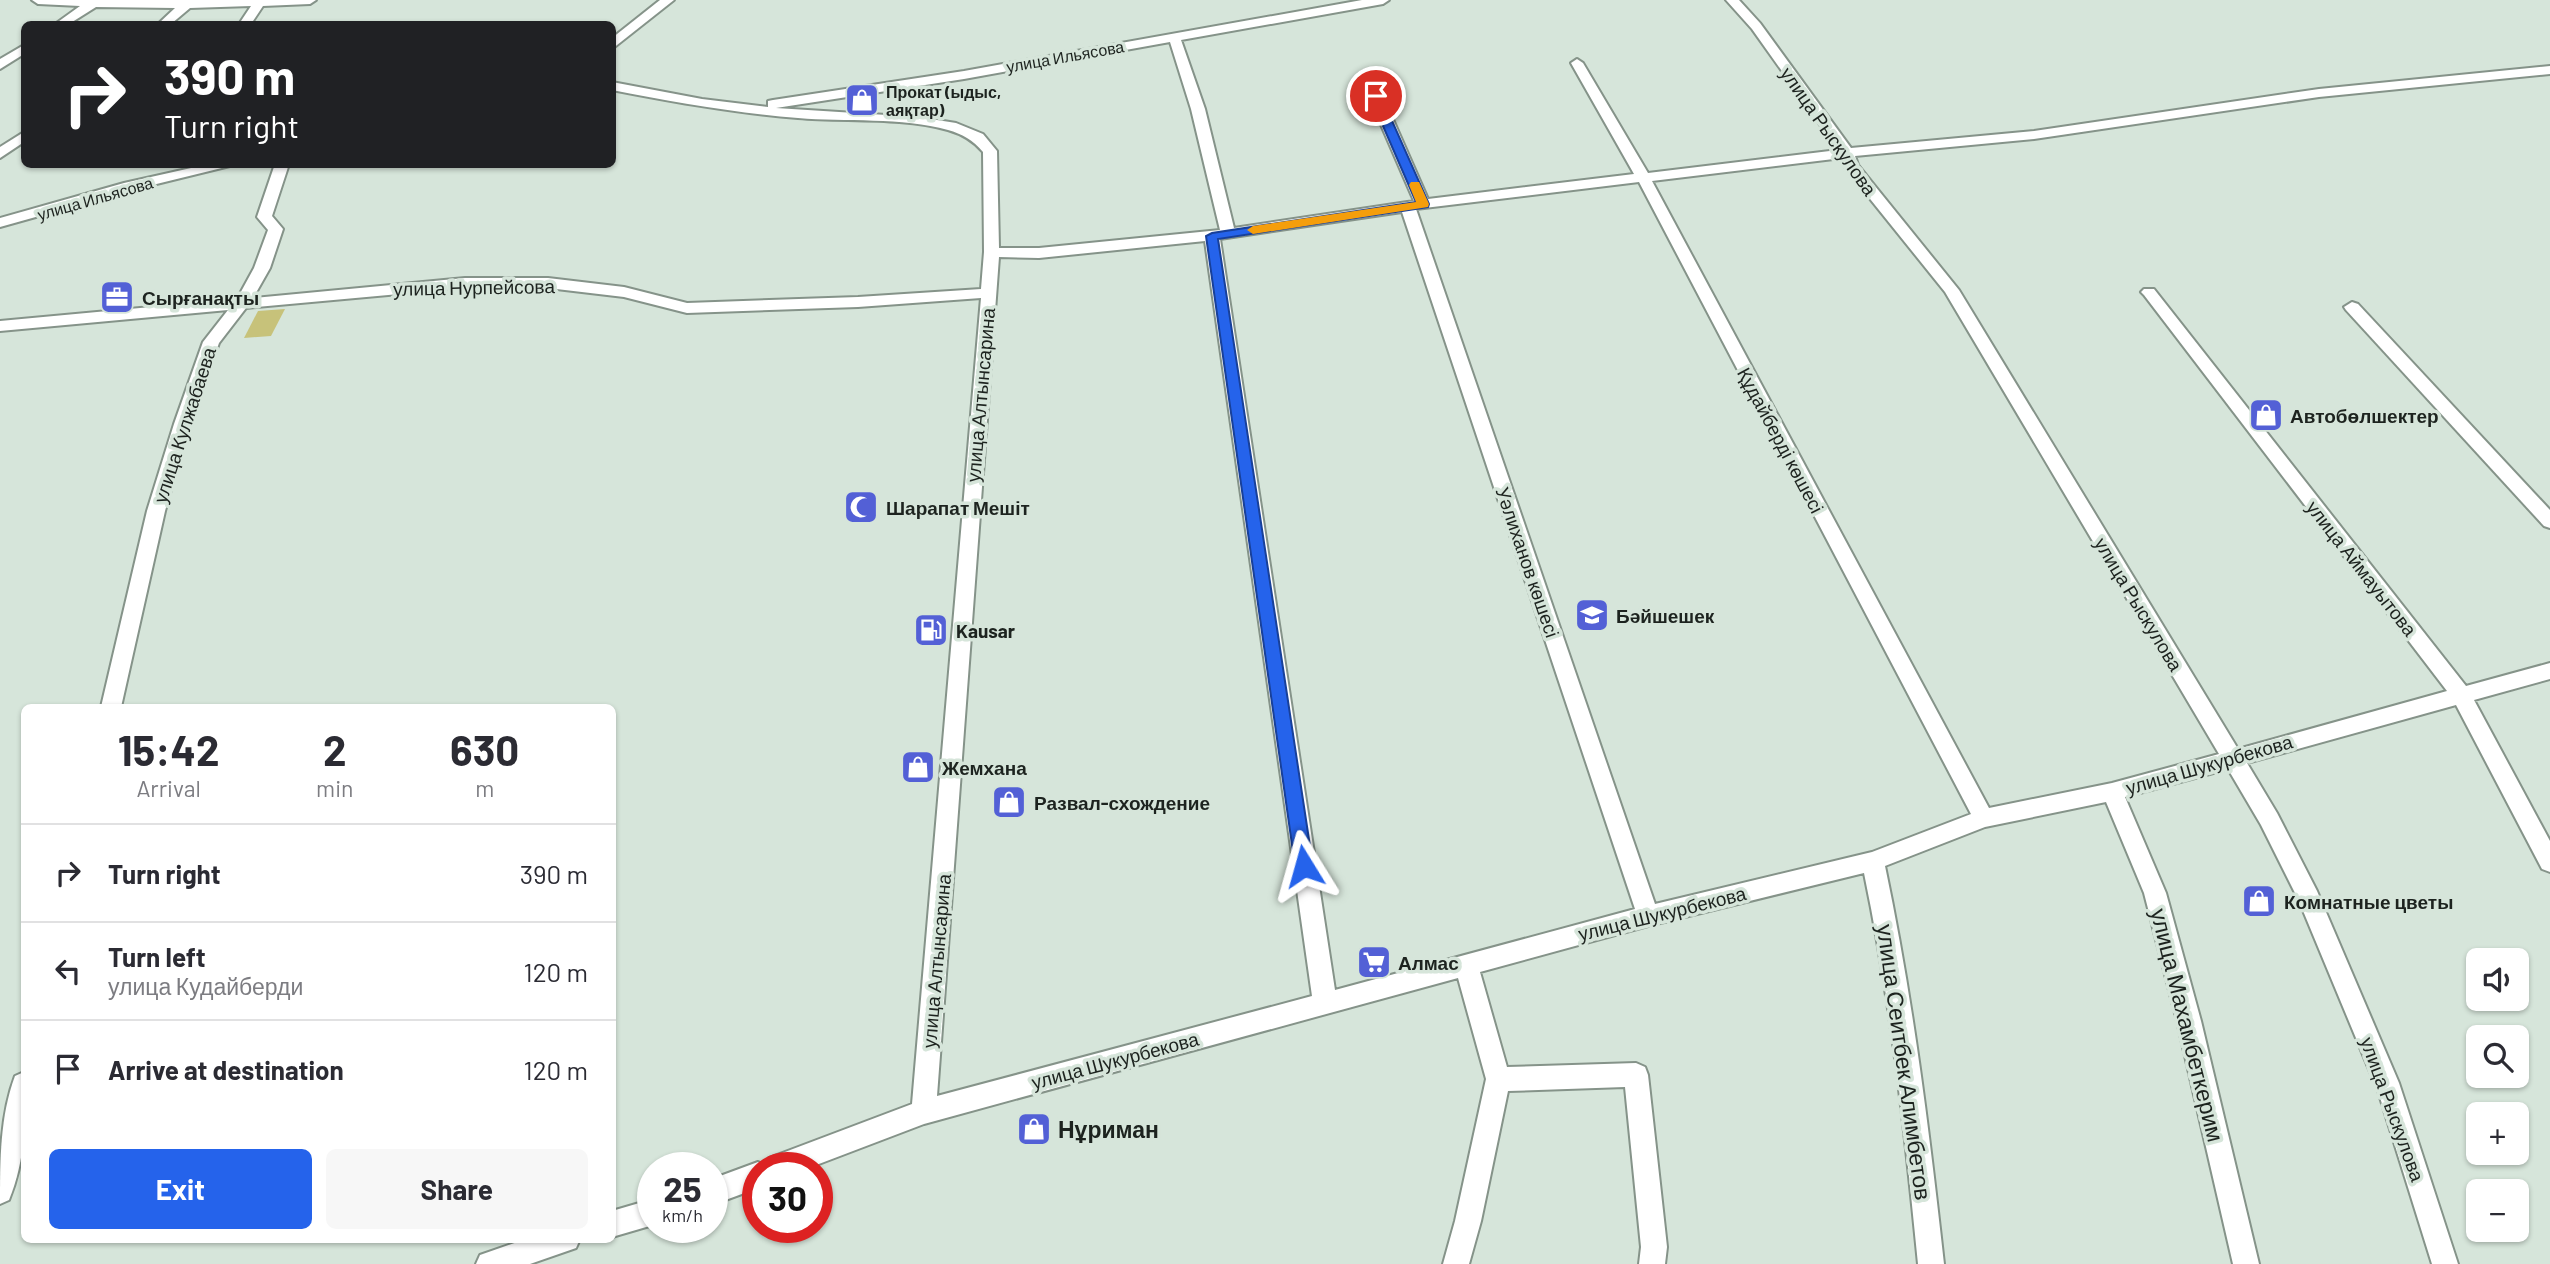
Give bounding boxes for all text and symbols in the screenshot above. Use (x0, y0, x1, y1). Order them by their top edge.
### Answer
street label: улица Ильясова (1005, 36, 1125, 76)
text: 390 m (164, 46, 295, 105)
icon: right (49, 49, 140, 140)
street label: улица Рыскулова (1776, 62, 1882, 200)
pin (1346, 66, 1406, 126)
icon: arrive (1357, 77, 1395, 115)
shop icon: Прокат (ыдыс, аяқтар) (843, 81, 881, 119)
place label: Прокат (ыдыс, аяқтар) (886, 82, 1001, 119)
text: Turn right (164, 106, 299, 144)
street label: улица Ильясова (35, 172, 155, 224)
street label: улица Нурпейсова (393, 274, 556, 300)
office icon: Сырғанақты (98, 278, 136, 316)
place label: Сырғанақты (142, 286, 259, 309)
street label: улица Алтынсарина (961, 306, 999, 483)
street label: улица Кулжабаева (148, 344, 220, 506)
street label: Құдайберді көшесі (1733, 363, 1829, 517)
shop icon: Автобөлшектер (2247, 396, 2285, 434)
place label: Автобөлшектер (2290, 404, 2439, 427)
street label: Уәлиханов көшесі (1491, 484, 1565, 640)
mosque icon: Шарапат Мешіт (842, 488, 880, 526)
place label: Шарапат Мешіт (886, 496, 1030, 519)
street label: улица Аймауытова (2302, 496, 2422, 641)
street label: улица Рыскулова (2090, 533, 2188, 675)
school or university icon: Бәйшешек (1573, 596, 1611, 634)
place label: Бәйшешек (1616, 604, 1715, 627)
fuel station icon: Kausar (912, 611, 950, 649)
place label: Kausar (956, 619, 1016, 642)
text: 15:42 (118, 724, 219, 774)
text: 2 (323, 724, 347, 774)
text: 630 (450, 724, 519, 774)
street label: улица Шукурбекова (2123, 729, 2295, 799)
shop icon: Жемхана (899, 748, 937, 786)
place label: Жемхана (941, 756, 1027, 779)
text: Arrival (136, 774, 201, 802)
text: min (316, 774, 353, 802)
text: m (475, 774, 494, 802)
shop icon: Развал-схождение (990, 783, 1028, 821)
place label: Развал-схождение (1034, 791, 1210, 814)
position arrow (1267, 829, 1341, 903)
icon: right (49, 854, 87, 892)
text: Turn right (108, 858, 221, 889)
text: 390 m (520, 858, 588, 889)
street label: улица Алтынсарина (917, 872, 955, 1049)
street label: улица Шукурбекова (1576, 881, 1749, 945)
shop icon: Комнатные цветы (2240, 882, 2278, 920)
place label: Комнатные цветы (2284, 890, 2453, 913)
street label: улица Махамбеткерим (2145, 905, 2231, 1145)
street label: улица Сеитбек Алимбетов (1872, 922, 1938, 1202)
text: Turn left (108, 941, 206, 972)
supermarket icon: Алмас (1355, 943, 1393, 981)
map controls (2466, 948, 2529, 1242)
button: sound (2466, 948, 2529, 1011)
place label: Алмас (1398, 951, 1459, 974)
icon: left (49, 952, 87, 990)
text: 120 m (524, 956, 588, 987)
text: улица Кудайберди (108, 972, 303, 1000)
button: search (2466, 1025, 2529, 1088)
street label: улица Шукурбекова (1029, 1027, 1202, 1093)
street label: улица Рыскулова (2356, 1034, 2430, 1185)
icon: arrive (49, 1050, 87, 1088)
text: Arrive at destination (108, 1054, 344, 1085)
text: 120 m (524, 1054, 588, 1085)
button: + (2466, 1102, 2529, 1165)
shop icon: Нұриман (1015, 1110, 1053, 1148)
place label: Нұриман (1058, 1115, 1159, 1143)
button: Exit (49, 1149, 312, 1229)
button: Share (326, 1149, 588, 1229)
speed limit sign: 30 (742, 1152, 833, 1243)
text: 25 (663, 1167, 702, 1209)
button: − (2466, 1179, 2529, 1242)
text: km/h (662, 1204, 703, 1226)

